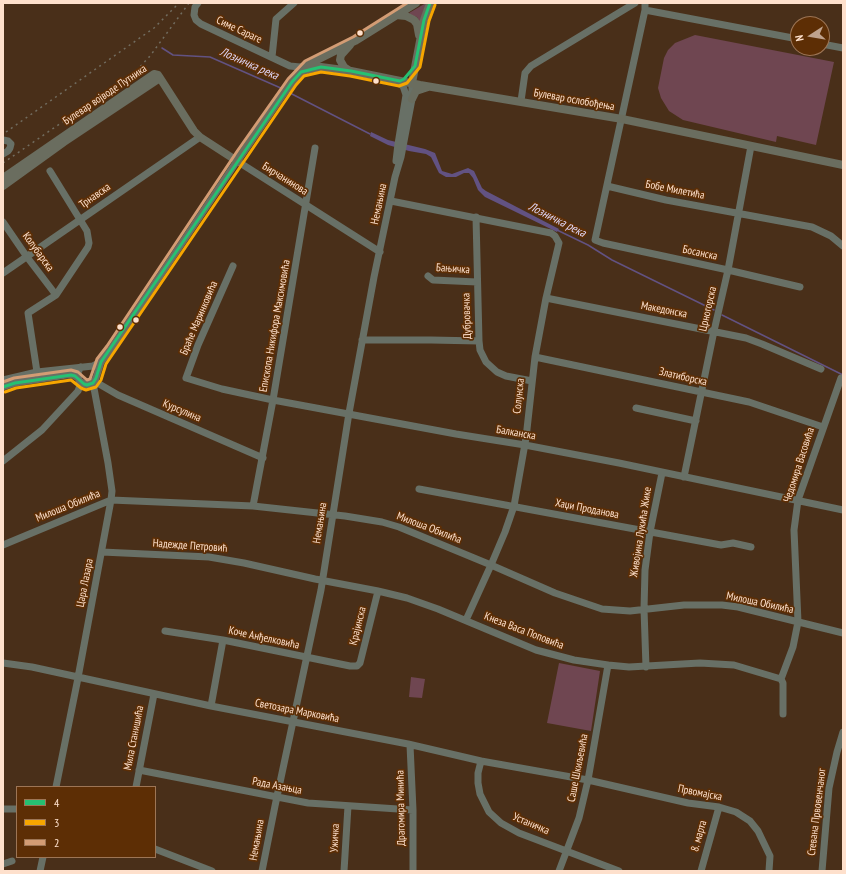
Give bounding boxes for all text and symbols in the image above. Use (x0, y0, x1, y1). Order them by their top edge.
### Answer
street label: Симе Сараге (214, 14, 264, 46)
north arrow (790, 16, 830, 56)
unlabelled marker (355, 28, 365, 38)
text: N (792, 34, 807, 43)
water label: Лозничка река (218, 45, 280, 83)
street label: Булевар војводе Путника (61, 62, 149, 128)
unlabelled marker (371, 76, 381, 86)
street label: Булевар ослобођења (533, 86, 615, 114)
street label: Бирчанинова (260, 160, 310, 198)
street label: Бобе Милетића (644, 178, 706, 202)
street label: Трнавска (77, 181, 113, 211)
street label: Немањина (368, 182, 390, 226)
water label: Лозничка река (526, 199, 588, 241)
street label: Колубарска (20, 230, 56, 274)
street label: Босанска (681, 243, 719, 263)
street label: Епископа Никифора Максимовића (257, 259, 293, 393)
street label: Бањичка (436, 261, 470, 277)
street label: Браће Маринковића (177, 279, 221, 357)
street label: Црногорска (696, 285, 720, 333)
street label: Дубровачка (460, 293, 474, 339)
street label: Македонска (640, 299, 688, 321)
unlabelled marker (131, 315, 141, 325)
unlabelled marker (115, 322, 125, 332)
street label: Златиборска (658, 365, 708, 389)
street label: Солунска (511, 378, 527, 414)
street label: Курсулина (161, 397, 203, 425)
street label: Балканска (495, 423, 537, 443)
street label: Чедомира Васовића (781, 426, 817, 504)
street label: Живојина Лукића Жике (627, 486, 655, 578)
street label: Милоша Обилића (34, 487, 102, 525)
street label: Хаџи Проданова (554, 496, 620, 522)
street label: Немањина (310, 502, 330, 544)
street label: Милоша Обилића (395, 510, 463, 546)
street label: Надежде Петровић (152, 537, 228, 555)
street label: Цара Лазара (74, 558, 96, 608)
street label: Милоша Обилића (725, 589, 795, 617)
street label: Крајинска (347, 605, 369, 647)
street label: Кнеза Васа Поповића (482, 610, 566, 652)
street label: Коче Анђелковића (227, 624, 301, 652)
street label: Светозара Марковића (254, 696, 340, 726)
street label: Мила Станишића (121, 705, 147, 771)
street label: Саше Шкиљевића (565, 733, 591, 803)
street label: Стевана Првовенчаног (805, 768, 829, 856)
street label: Драгомира Минића (394, 770, 408, 846)
street label: Рада Азањца (251, 775, 303, 797)
street label: Првомајска (677, 782, 723, 804)
legend (16, 786, 156, 858)
text: 4 (54, 795, 59, 810)
street label: Устаничка (511, 810, 551, 838)
text: 3 (54, 815, 59, 830)
street label: Немањина (247, 818, 267, 862)
street label: 8. марта (688, 819, 710, 853)
street label: Ужичка (328, 823, 342, 853)
text: 2 (54, 835, 59, 850)

